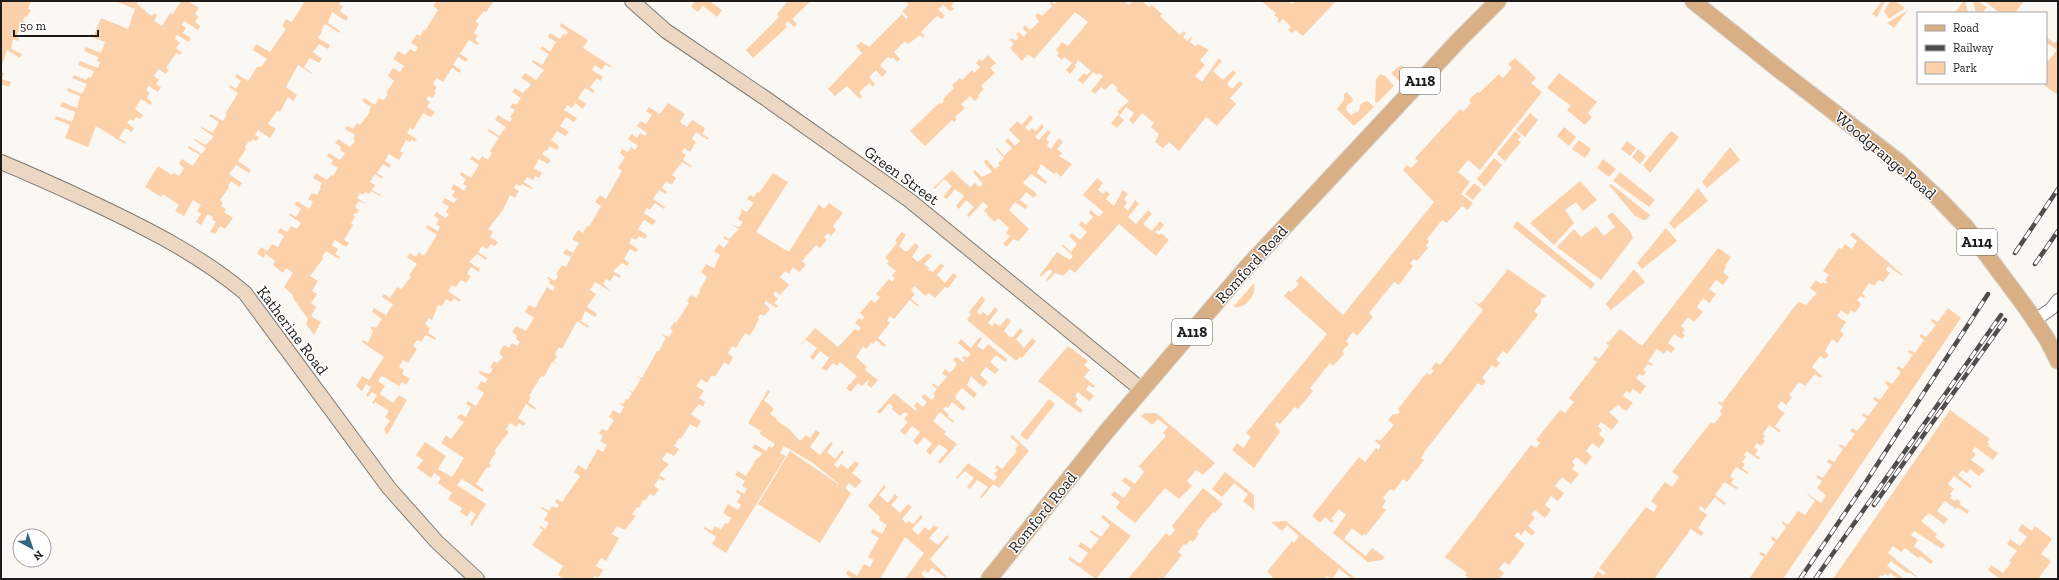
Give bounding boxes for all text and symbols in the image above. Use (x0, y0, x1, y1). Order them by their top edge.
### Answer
scale bar (14, 12, 98, 38)
legend (1917, 12, 2047, 84)
text: 50 m (20, 19, 47, 33)
text: Road (1953, 21, 1979, 35)
text: Railway (1953, 41, 1994, 55)
text: Park (1953, 61, 1978, 75)
road number: A118 (1400, 68, 1440, 94)
street label: Woodgrange Road (1831, 108, 1940, 203)
street label: Green Street (861, 142, 943, 209)
street label: Romford Road (1211, 221, 1292, 307)
road number: A114 (1957, 229, 1997, 255)
street label: Katherine Road (253, 282, 332, 379)
road number: A118 (1172, 319, 1212, 345)
street label: Romford Road (1004, 468, 1081, 557)
north arrow (12, 528, 52, 568)
text: N (30, 548, 45, 563)

